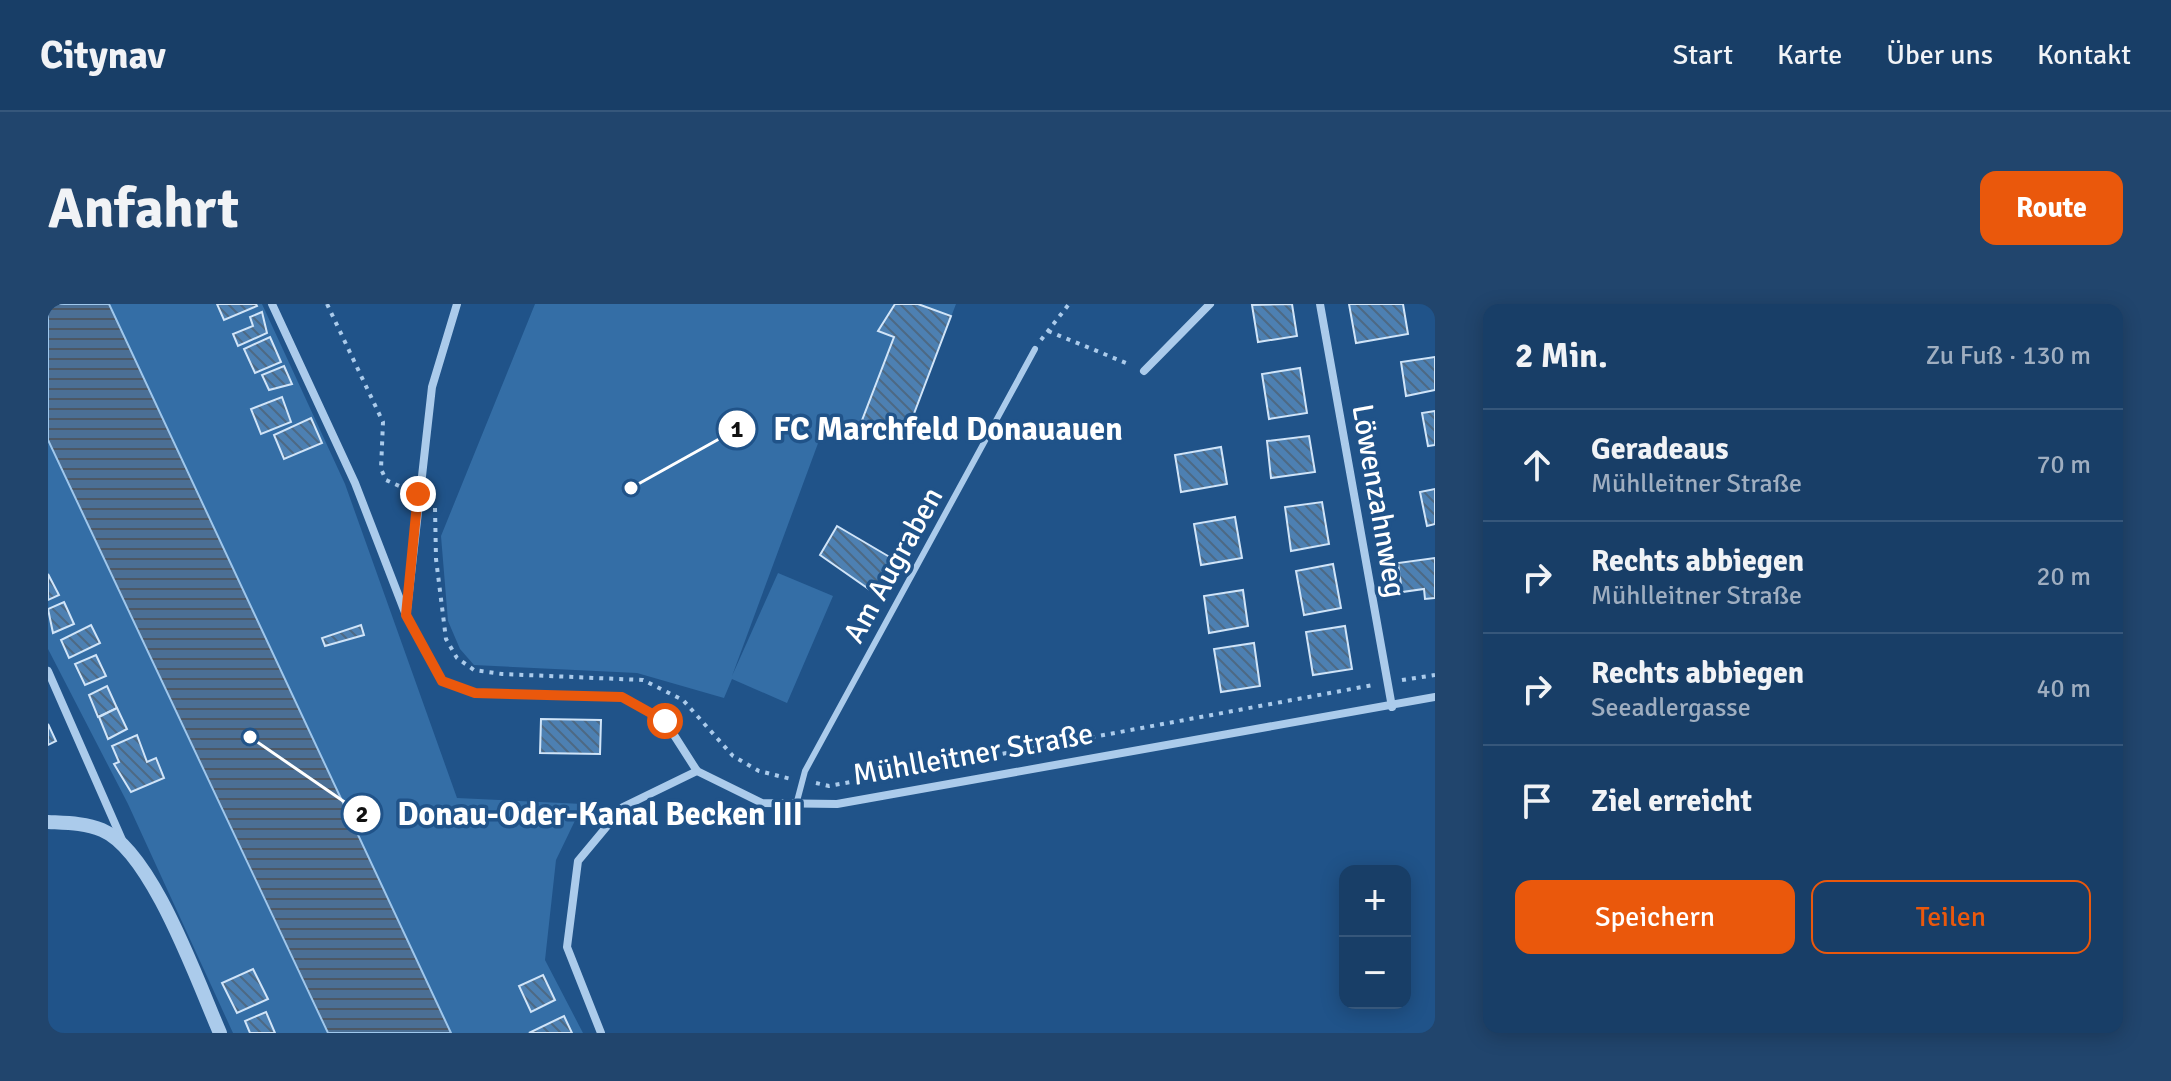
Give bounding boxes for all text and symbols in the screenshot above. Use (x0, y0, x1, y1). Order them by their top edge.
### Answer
text: Citynav (40, 32, 166, 79)
text: Start (1673, 38, 1733, 72)
text: Karte (1777, 38, 1842, 72)
text: Über uns (1886, 38, 1993, 72)
text: Kontakt (2037, 38, 2131, 72)
button: Route (1980, 171, 2123, 245)
text: Anfahrt (48, 174, 239, 243)
text: 2 Min. (1515, 335, 1608, 377)
text: Zu Fuß · 130 m (1926, 340, 2091, 372)
callout: FC Marchfeld Donauauen (717, 401, 1138, 457)
street label: Löwenzahnweg (1343, 401, 1414, 601)
text: FC Marchfeld Donauauen (773, 410, 1123, 449)
text: 1 (731, 414, 744, 444)
text: Geradeaus (1591, 431, 1729, 468)
icon: ahead (1515, 443, 1559, 487)
text: 70 m (2036, 449, 2091, 481)
text: Mühlleitner Straße (1591, 468, 1802, 500)
route end (400, 476, 436, 512)
street label: Am Augraben (835, 481, 951, 650)
text: Rechts abbiegen (1591, 543, 1804, 580)
icon: right (1515, 555, 1559, 599)
text: 20 m (2036, 561, 2091, 593)
text: Mühlleitner Straße (1591, 580, 1802, 612)
text: Rechts abbiegen (1591, 655, 1804, 692)
icon: right (1515, 667, 1559, 711)
text: 40 m (2036, 673, 2091, 705)
text: Seeadlergasse (1591, 692, 1751, 724)
route start (647, 703, 683, 739)
street label: Mühlleitner Straße (850, 715, 1096, 794)
icon: arrive (1515, 779, 1559, 823)
text: Ziel erreicht (1591, 783, 1752, 820)
callout: Donau-Oder-Kanal Becken III (342, 786, 819, 842)
text: Donau-Oder-Kanal Becken III (397, 795, 803, 834)
text: 2 (356, 799, 368, 829)
map controls (1339, 865, 1411, 1009)
button: + (1339, 865, 1411, 937)
button: Speichern (1515, 880, 1795, 954)
button: Teilen (1811, 880, 2091, 954)
button: − (1339, 937, 1411, 1009)

